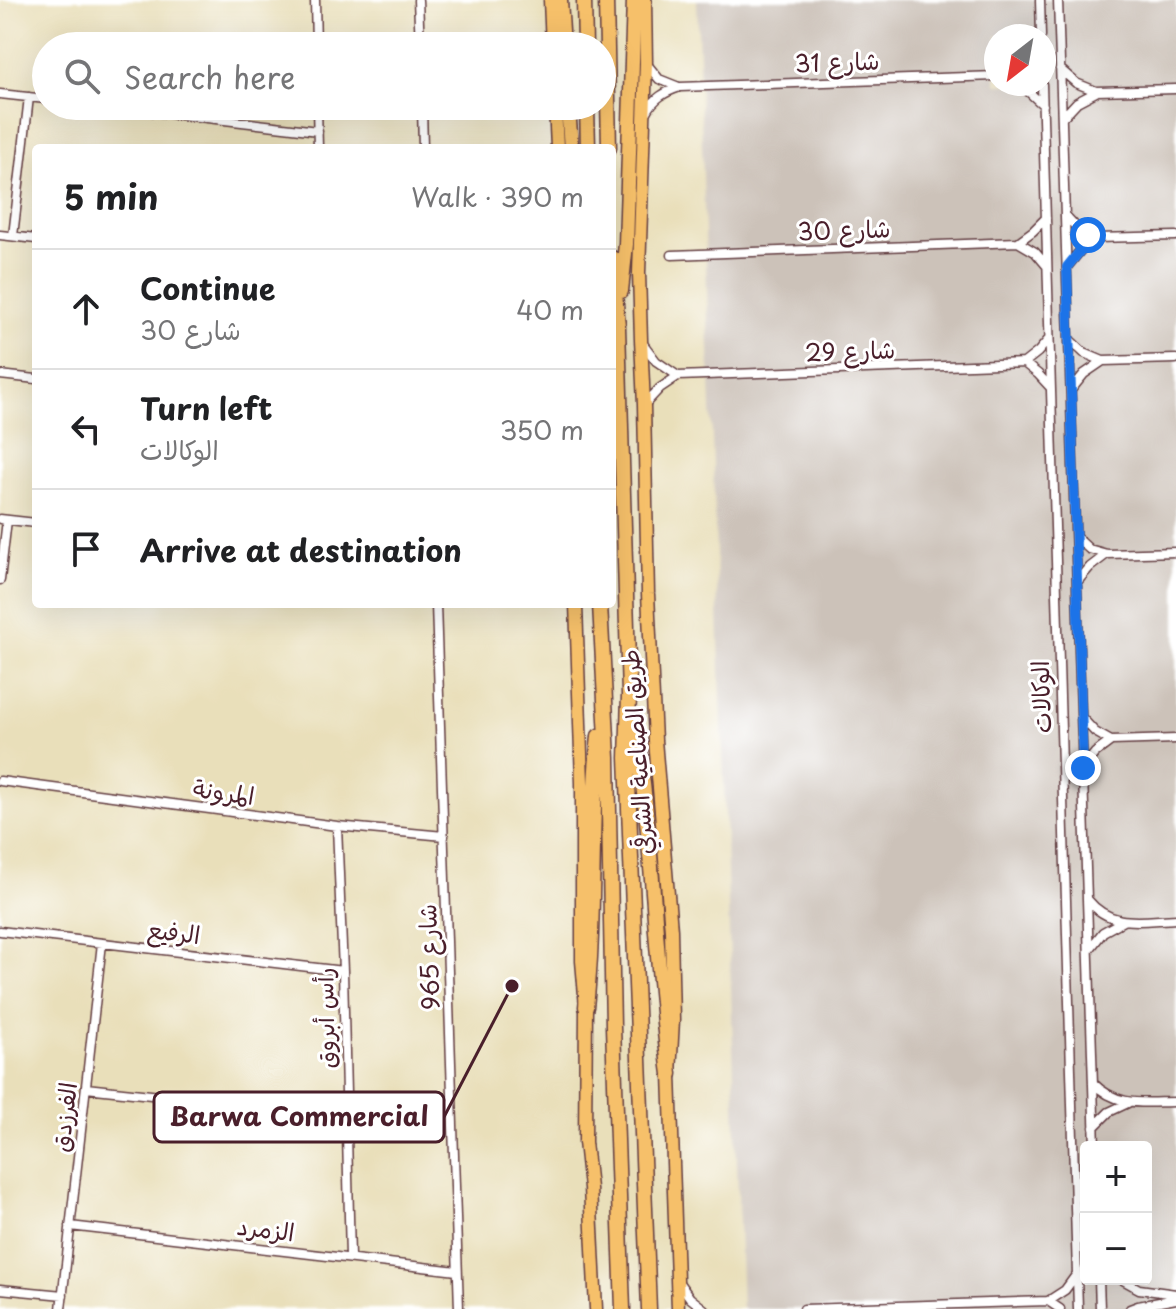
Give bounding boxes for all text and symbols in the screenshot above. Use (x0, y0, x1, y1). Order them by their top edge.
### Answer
north arrow (984, 24, 1056, 96)
search box (32, 32, 616, 120)
street label: شارع 31 (794, 42, 880, 81)
icon: search (60, 54, 104, 98)
text: Search here (124, 54, 296, 99)
text: 5 min (64, 170, 158, 222)
text: Walk · 390 m (411, 177, 584, 216)
street label: شارع 30 (797, 209, 891, 250)
route start (1070, 217, 1106, 253)
text: Continue (140, 265, 275, 310)
icon: ahead (64, 287, 108, 331)
text: 40 m (516, 290, 584, 329)
text: شارع 30 (140, 310, 241, 349)
street label: شارع 29 (804, 330, 896, 371)
text: Turn left (140, 385, 272, 430)
icon: left (64, 407, 108, 451)
text: 350 m (500, 410, 584, 449)
text: الوكالات (140, 430, 219, 469)
icon: arrive (64, 527, 108, 571)
text: Arrive at destination (140, 527, 462, 572)
street label: طريق الصناعية الشرقي (611, 648, 662, 856)
street label: الوكالات (1021, 660, 1059, 734)
route end (1065, 750, 1101, 786)
street label: المرونة (191, 769, 257, 813)
street label: شارع 965 (408, 903, 449, 1011)
street label: الرفيع (145, 910, 202, 953)
street label: رأس أبروق (305, 967, 343, 1069)
street label: الفرزدق (41, 1080, 85, 1154)
callout: Barwa Commercial (154, 1092, 444, 1142)
text: Barwa Commercial (170, 1096, 428, 1135)
map controls (1080, 1141, 1152, 1285)
button: + (1080, 1141, 1152, 1213)
street label: الزمرد (235, 1207, 297, 1249)
button: − (1080, 1213, 1152, 1285)

